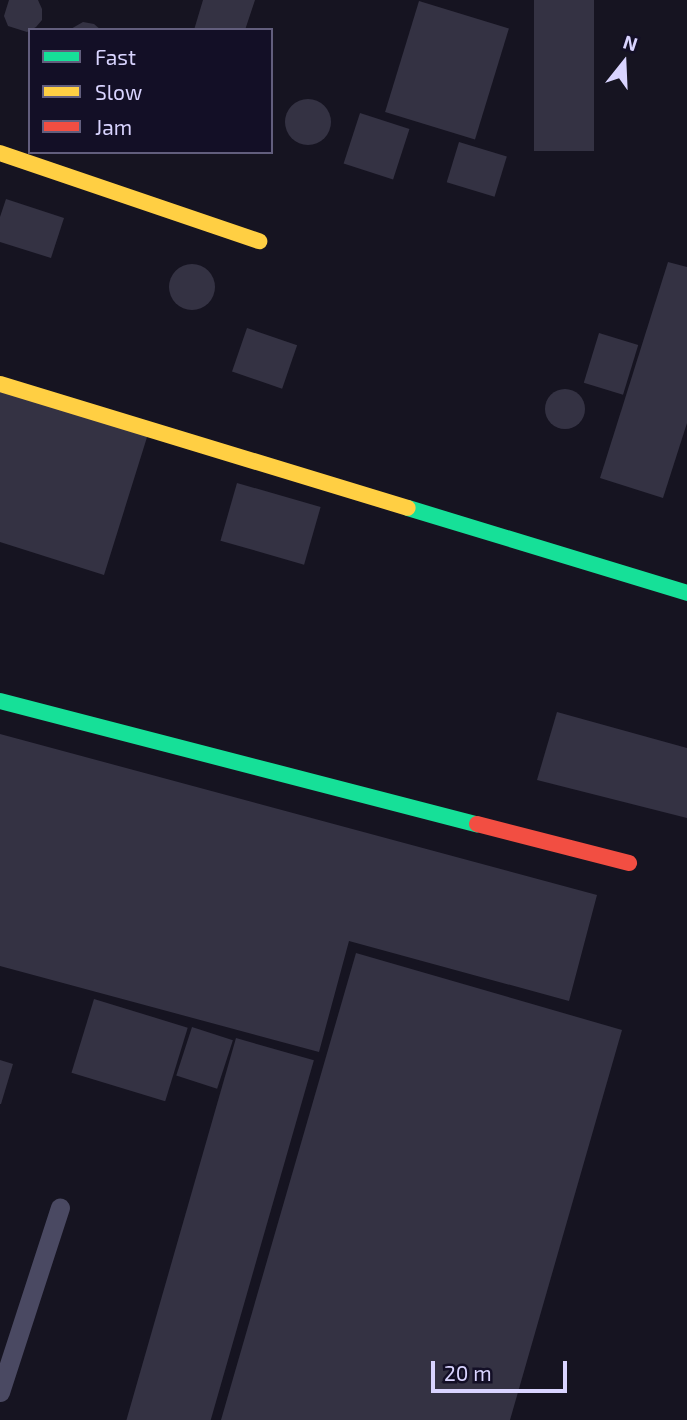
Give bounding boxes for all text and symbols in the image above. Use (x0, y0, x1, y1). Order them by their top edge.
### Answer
legend (28, 28, 273, 154)
north arrow (589, 28, 659, 98)
text: N (621, 29, 641, 56)
text: Fast (95, 44, 136, 69)
text: Slow (95, 79, 142, 104)
text: Jam (95, 114, 132, 139)
scale bar (435, 1346, 572, 1390)
text: 20 m (444, 1360, 492, 1385)

